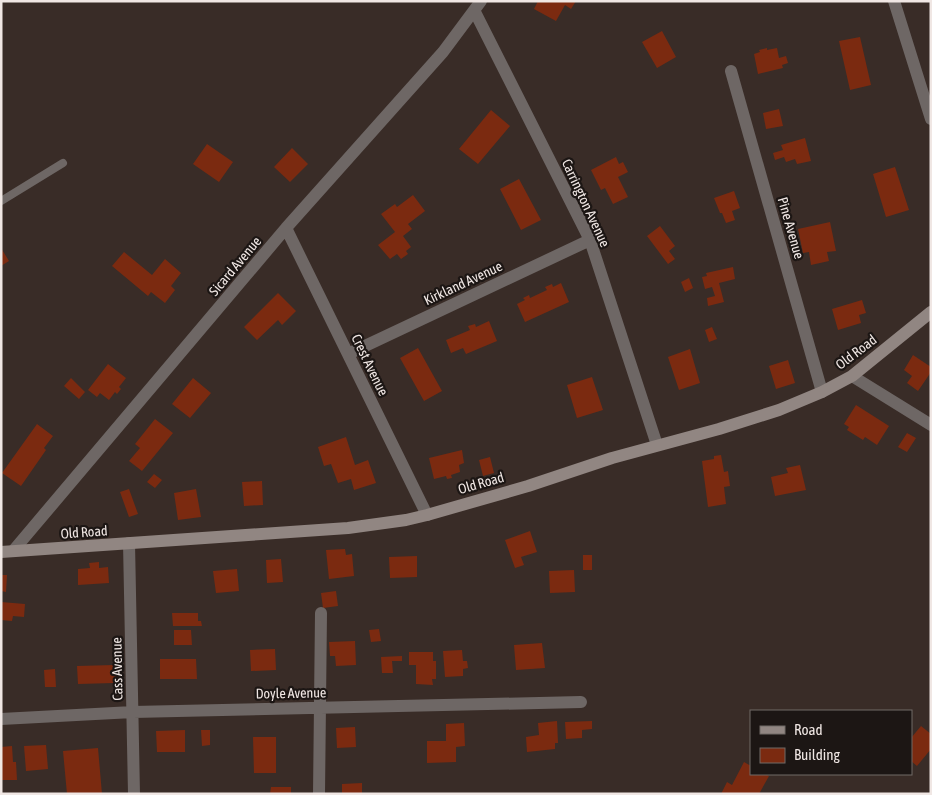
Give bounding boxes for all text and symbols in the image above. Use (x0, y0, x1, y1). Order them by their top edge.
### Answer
street label: Carrington Avenue (559, 157, 613, 249)
street label: Pine Avenue (775, 195, 807, 261)
street label: Sicard Avenue (206, 233, 264, 299)
street label: Kirkland Avenue (421, 258, 505, 308)
street label: Old Road (832, 331, 880, 373)
street label: Crest Avenue (348, 332, 392, 398)
street label: Old Road (456, 469, 506, 497)
street label: Old Road (60, 522, 108, 542)
street label: Cass Avenue (108, 637, 126, 701)
street label: Doyle Avenue (256, 684, 326, 702)
legend (750, 710, 912, 775)
text: Road (794, 721, 823, 738)
text: Building (794, 746, 840, 763)

